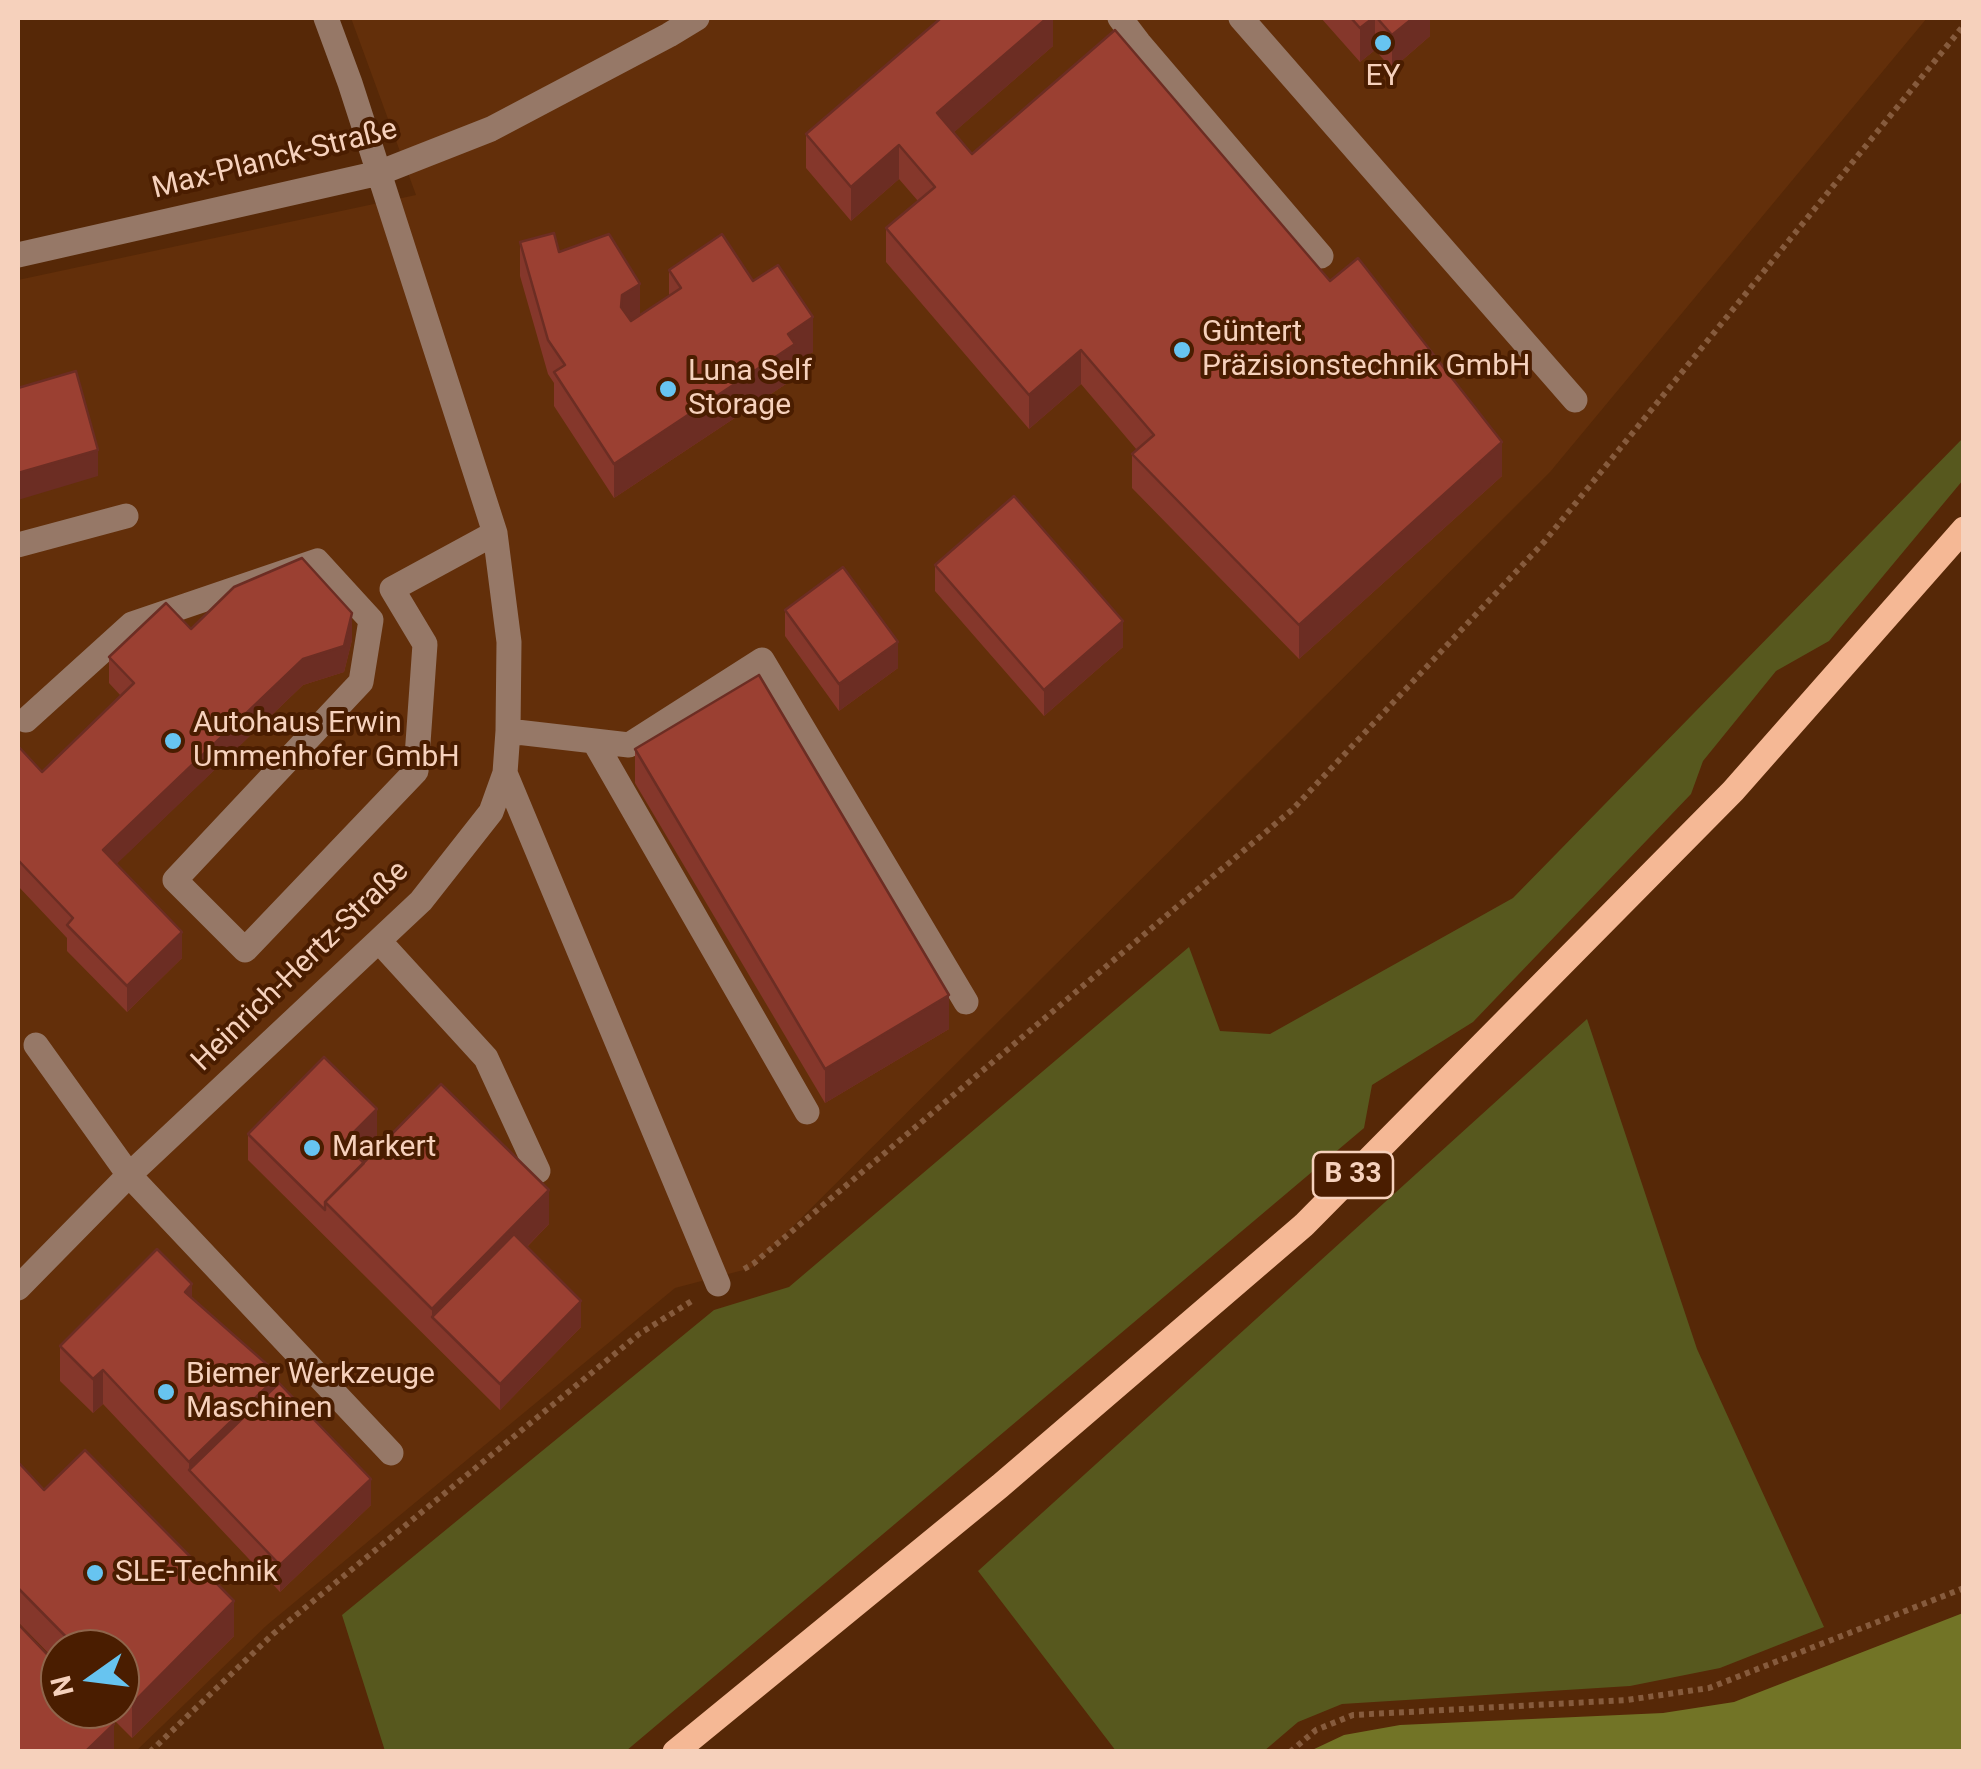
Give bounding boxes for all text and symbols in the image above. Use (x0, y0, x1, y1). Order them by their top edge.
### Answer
marker: EY (1372, 32, 1394, 54)
place label: EY (1365, 59, 1401, 95)
street label: Max-Planck-Straße (149, 112, 401, 208)
place label: Güntert Präzisionstechnik GmbH (1202, 315, 1530, 386)
marker: Güntert Präzisionstechnik GmbH (1171, 339, 1193, 361)
place label: Luna Self Storage (688, 354, 812, 424)
marker: Luna Self Storage (657, 378, 679, 400)
place label: Autohaus Erwin Ummenhofer GmbH (193, 706, 460, 776)
marker: Autohaus Erwin Ummenhofer GmbH (162, 730, 184, 752)
street label: Heinrich-Hertz-Straße (185, 854, 417, 1080)
place label: Markert (332, 1130, 436, 1166)
marker: Markert (301, 1137, 323, 1159)
road number: B 33 (1313, 1152, 1393, 1198)
place label: Biemer Werkzeuge Maschinen (186, 1357, 435, 1428)
marker: Biemer Werkzeuge Maschinen (155, 1381, 177, 1403)
place label: SLE-Technik (115, 1555, 278, 1591)
marker: SLE-Technik (84, 1562, 106, 1584)
north arrow (40, 1629, 140, 1729)
text: N (44, 1672, 81, 1699)

